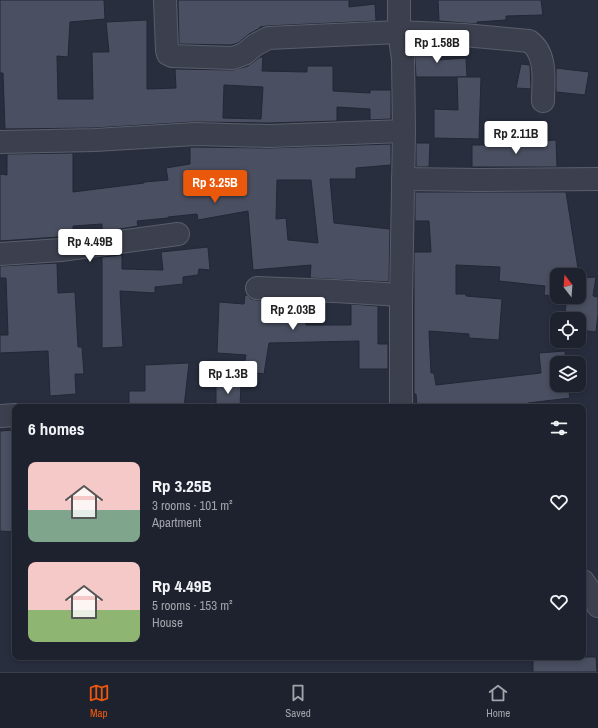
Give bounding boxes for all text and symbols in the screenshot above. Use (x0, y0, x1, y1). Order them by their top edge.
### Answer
pin: Rp 1.58B (396, 30, 478, 64)
text: Rp 1.58B (414, 34, 460, 51)
pin: Rp 2.11B (475, 121, 557, 155)
text: Rp 2.11B (493, 125, 539, 142)
pin: Rp 3.25B (174, 170, 256, 204)
text: Rp 3.25B (192, 174, 238, 191)
pin: Rp 4.49B (49, 229, 131, 263)
text: Rp 4.49B (67, 233, 113, 250)
north arrow (550, 268, 586, 304)
map controls (550, 268, 586, 392)
pin: Rp 2.03B (252, 297, 334, 331)
text: Rp 2.03B (270, 301, 316, 318)
button: locate (550, 312, 586, 348)
button: layers (550, 356, 586, 392)
pin: Rp 1.3B (191, 361, 265, 395)
text: Rp 1.3B (208, 365, 248, 382)
text: 6 homes (28, 417, 85, 440)
icon: filters (548, 417, 570, 439)
text: Rp 3.25B (152, 474, 212, 497)
icon: home (60, 478, 108, 526)
icon: heart (548, 491, 570, 513)
text: 3 rooms · 101 m² (152, 497, 233, 514)
text: Apartment (152, 514, 201, 531)
text: Rp 4.49B (152, 574, 212, 597)
icon: home (60, 578, 108, 626)
icon: heart (548, 591, 570, 613)
text: 5 rooms · 153 m² (152, 597, 233, 614)
text: House (152, 614, 183, 631)
tab: Map (88, 682, 110, 720)
tab: Saved (285, 682, 311, 720)
tab: Home (486, 682, 510, 720)

